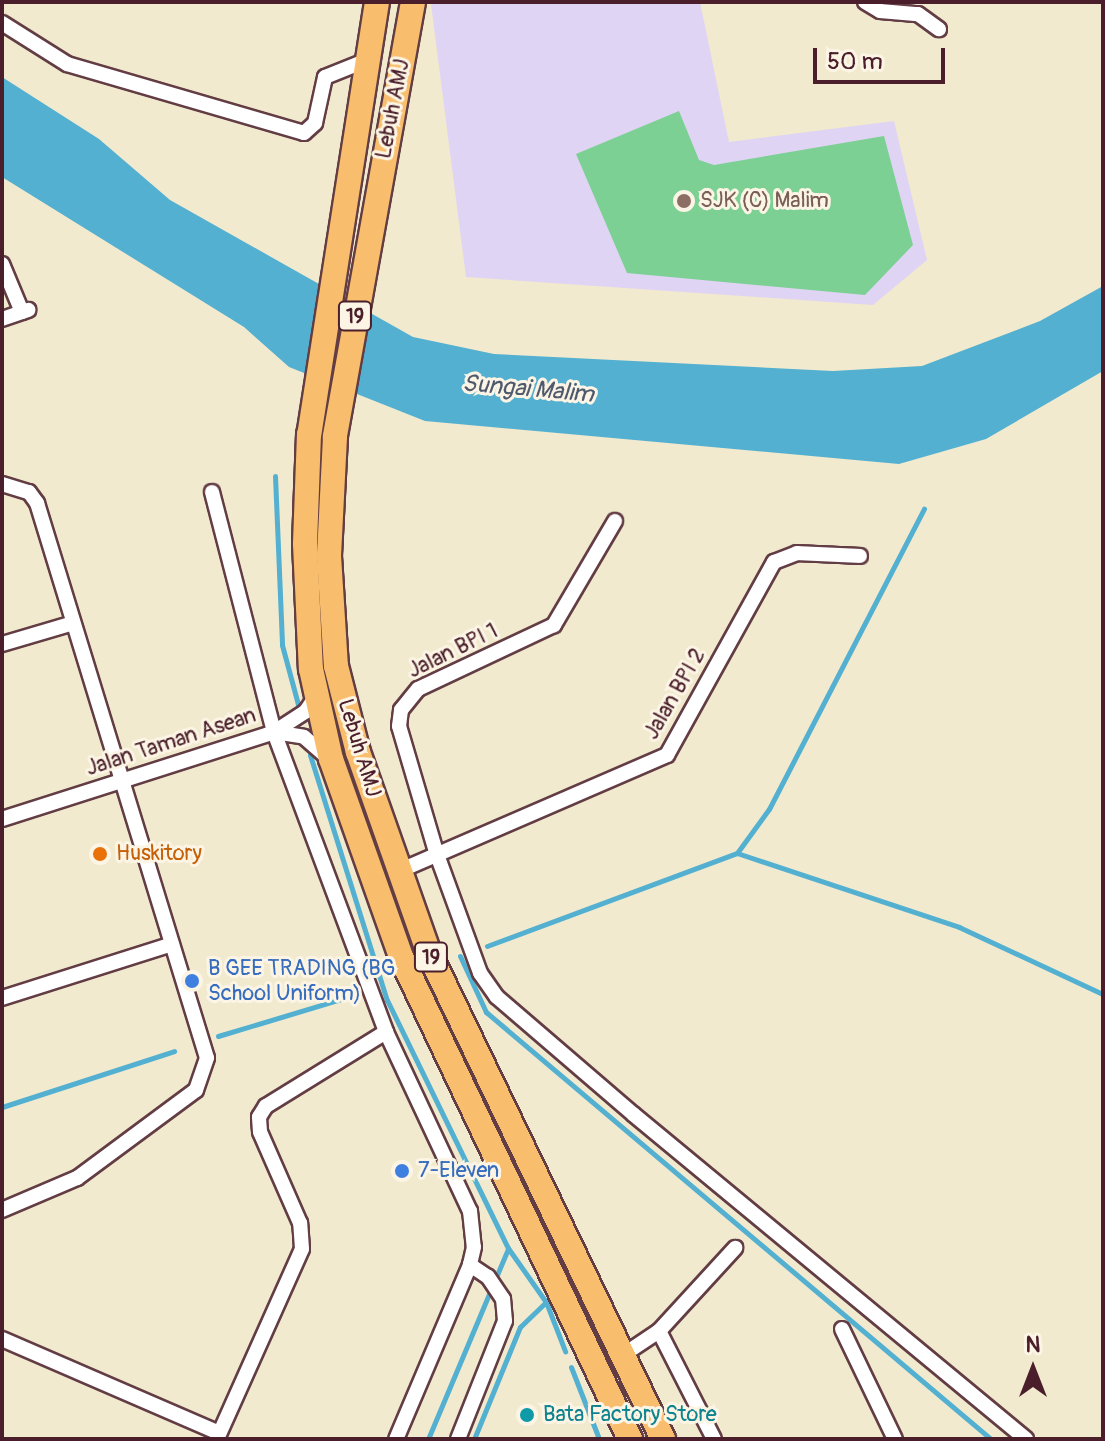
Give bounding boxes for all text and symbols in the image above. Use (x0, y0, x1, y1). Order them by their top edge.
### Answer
scale bar (817, 32, 949, 82)
text: 50 m (827, 47, 883, 76)
street label: Lebuh AMJ (370, 57, 416, 161)
place label: SJK (C) Malim (700, 188, 829, 214)
marker: SJK (C) Malim (675, 192, 693, 210)
road number: 19 (337, 300, 373, 332)
water label: Sungai Malim (461, 369, 595, 409)
street label: Jalan BPI 1 (404, 618, 502, 684)
street label: Jalan BPI 2 (638, 644, 712, 744)
street label: Lebuh AMJ (332, 696, 386, 800)
street label: Jalan Taman Asean (83, 702, 259, 782)
place label: Huskitory (116, 841, 202, 867)
marker: Huskitory (91, 845, 109, 863)
road number: 19 (413, 941, 449, 973)
place label: B GEE TRADING (BG School Uniform) (208, 955, 395, 1006)
marker: B GEE TRADING (BG School Uniform) (183, 972, 201, 990)
place label: 7-Eleven (418, 1158, 499, 1184)
marker: 7-Eleven (393, 1162, 411, 1180)
north arrow (993, 1329, 1073, 1409)
text: N (1026, 1331, 1040, 1359)
place label: Bata Factory Store (543, 1402, 717, 1428)
marker: Bata Factory Store (518, 1406, 536, 1424)

